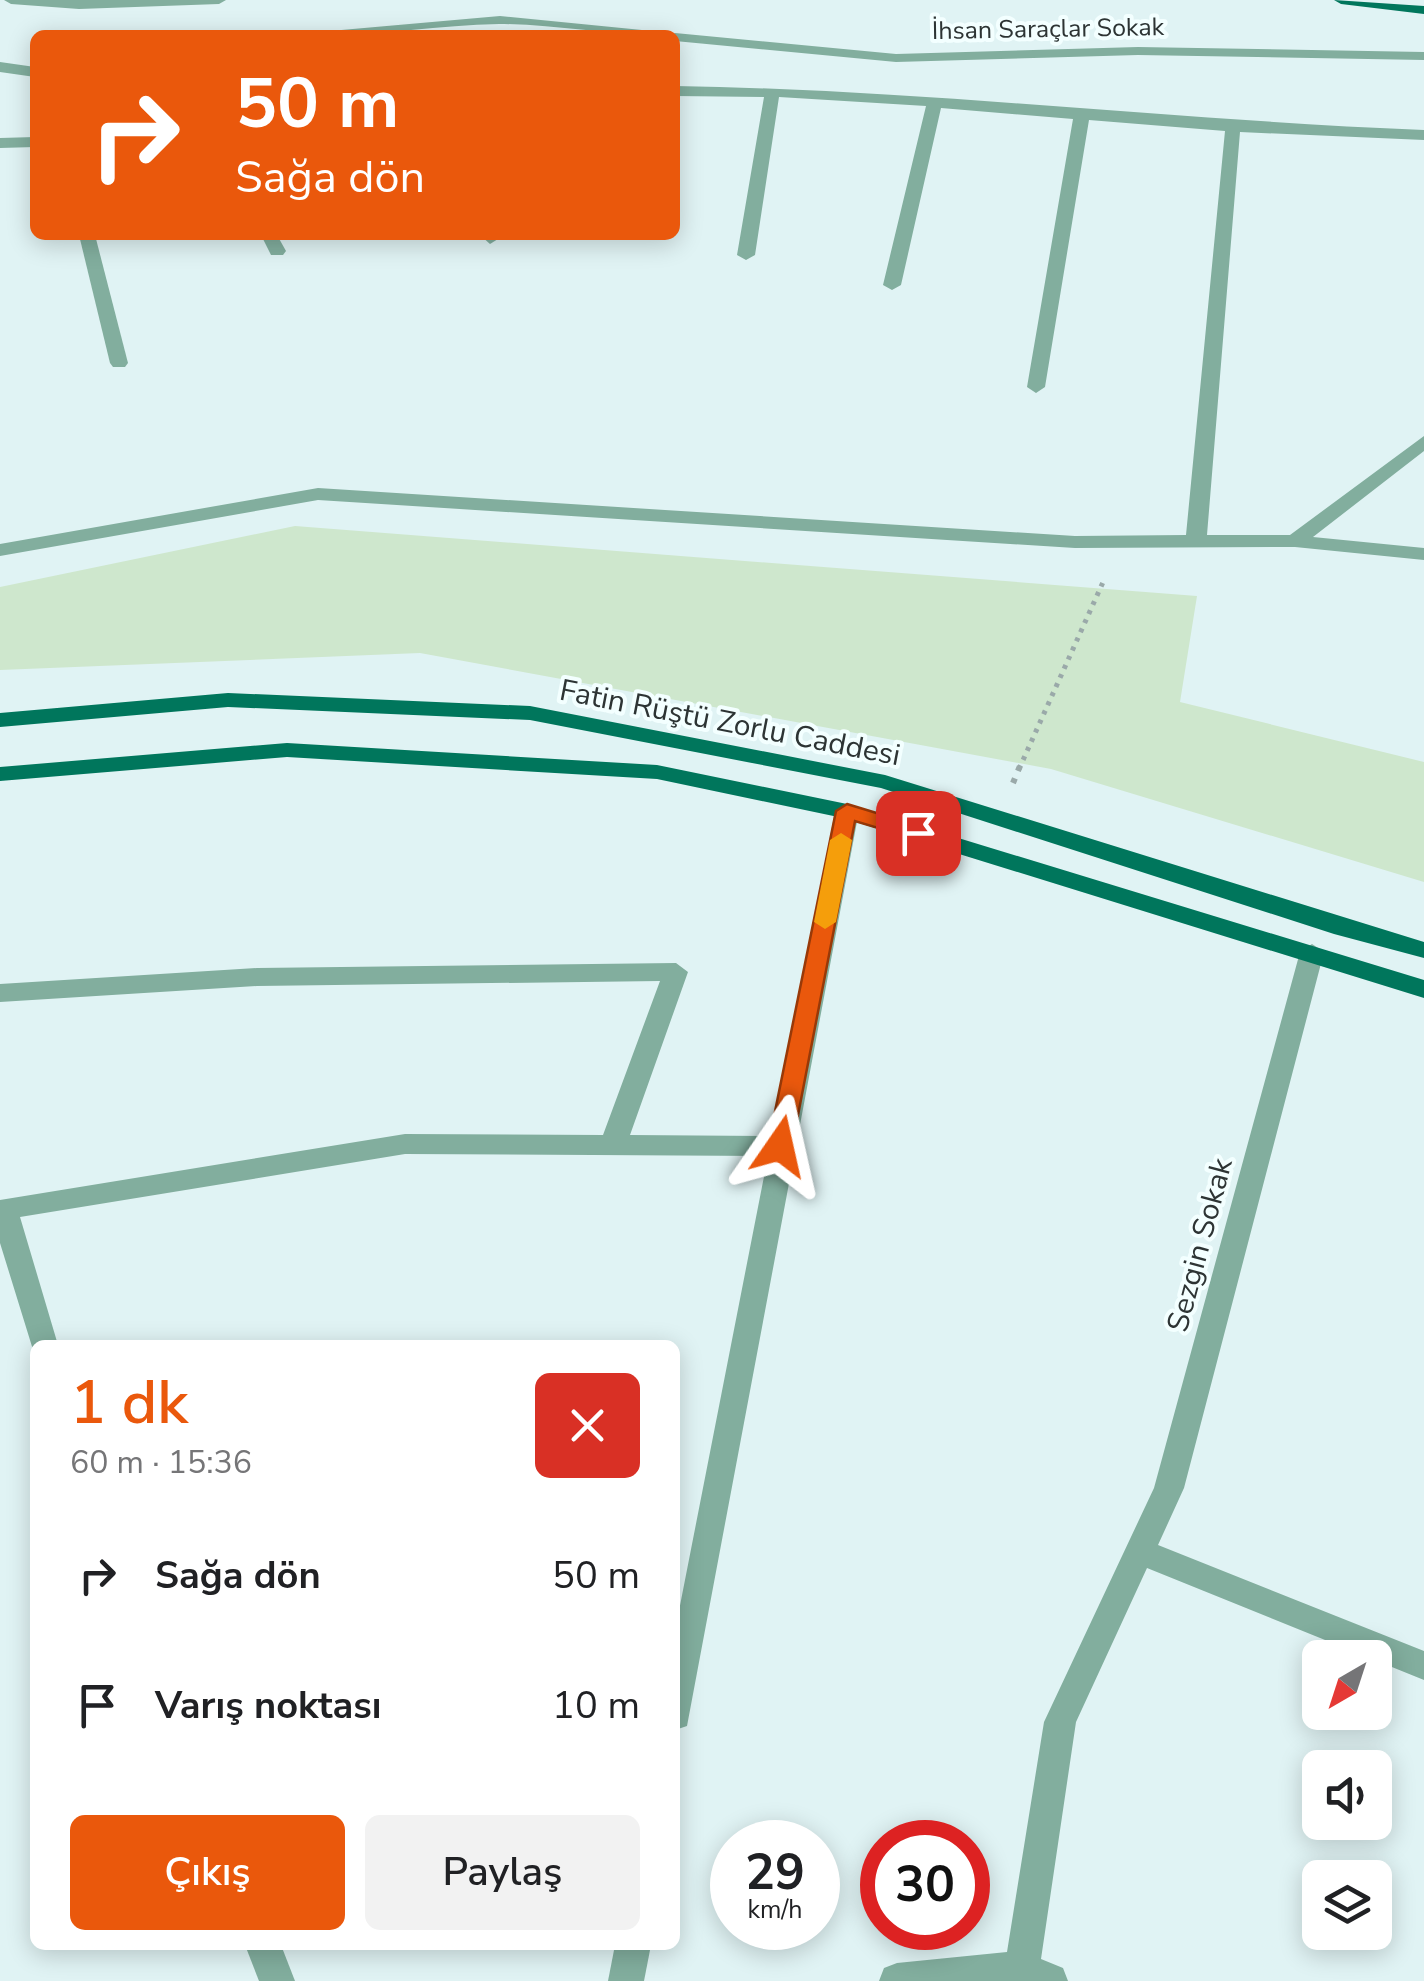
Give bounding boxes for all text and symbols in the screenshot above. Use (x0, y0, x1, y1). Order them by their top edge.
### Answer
street label: İhsan Saraçlar Sokak (932, 10, 1165, 48)
text: 50 m (235, 56, 399, 152)
icon: right (70, 70, 200, 200)
text: Sağa dön (235, 147, 425, 208)
street label: Fatin Rüştü Zorlu Caddesi (556, 670, 904, 776)
pin (876, 791, 961, 876)
icon: arrive (891, 806, 946, 861)
position arrow (728, 1094, 832, 1198)
street label: Sezgin Sokak (1157, 1153, 1243, 1336)
text: 1 dk (70, 1362, 188, 1444)
button: close (535, 1373, 640, 1478)
text: 60 m · 15:36 (70, 1441, 252, 1484)
icon: right (70, 1548, 125, 1603)
text: Sağa dön (155, 1550, 321, 1601)
text: 50 m (552, 1550, 640, 1601)
north arrow (1302, 1640, 1392, 1730)
map controls (1302, 1640, 1392, 1950)
icon: arrive (70, 1678, 125, 1733)
text: Varış noktası (155, 1680, 382, 1731)
text: 10 m (552, 1680, 640, 1731)
button: sound (1302, 1750, 1392, 1840)
button: Çıkış (70, 1815, 345, 1930)
button: Paylaş (365, 1815, 640, 1930)
speed limit sign: 30 (860, 1820, 990, 1950)
text: 29 (745, 1838, 805, 1907)
button: layers (1302, 1860, 1392, 1950)
text: km/h (747, 1893, 803, 1927)

